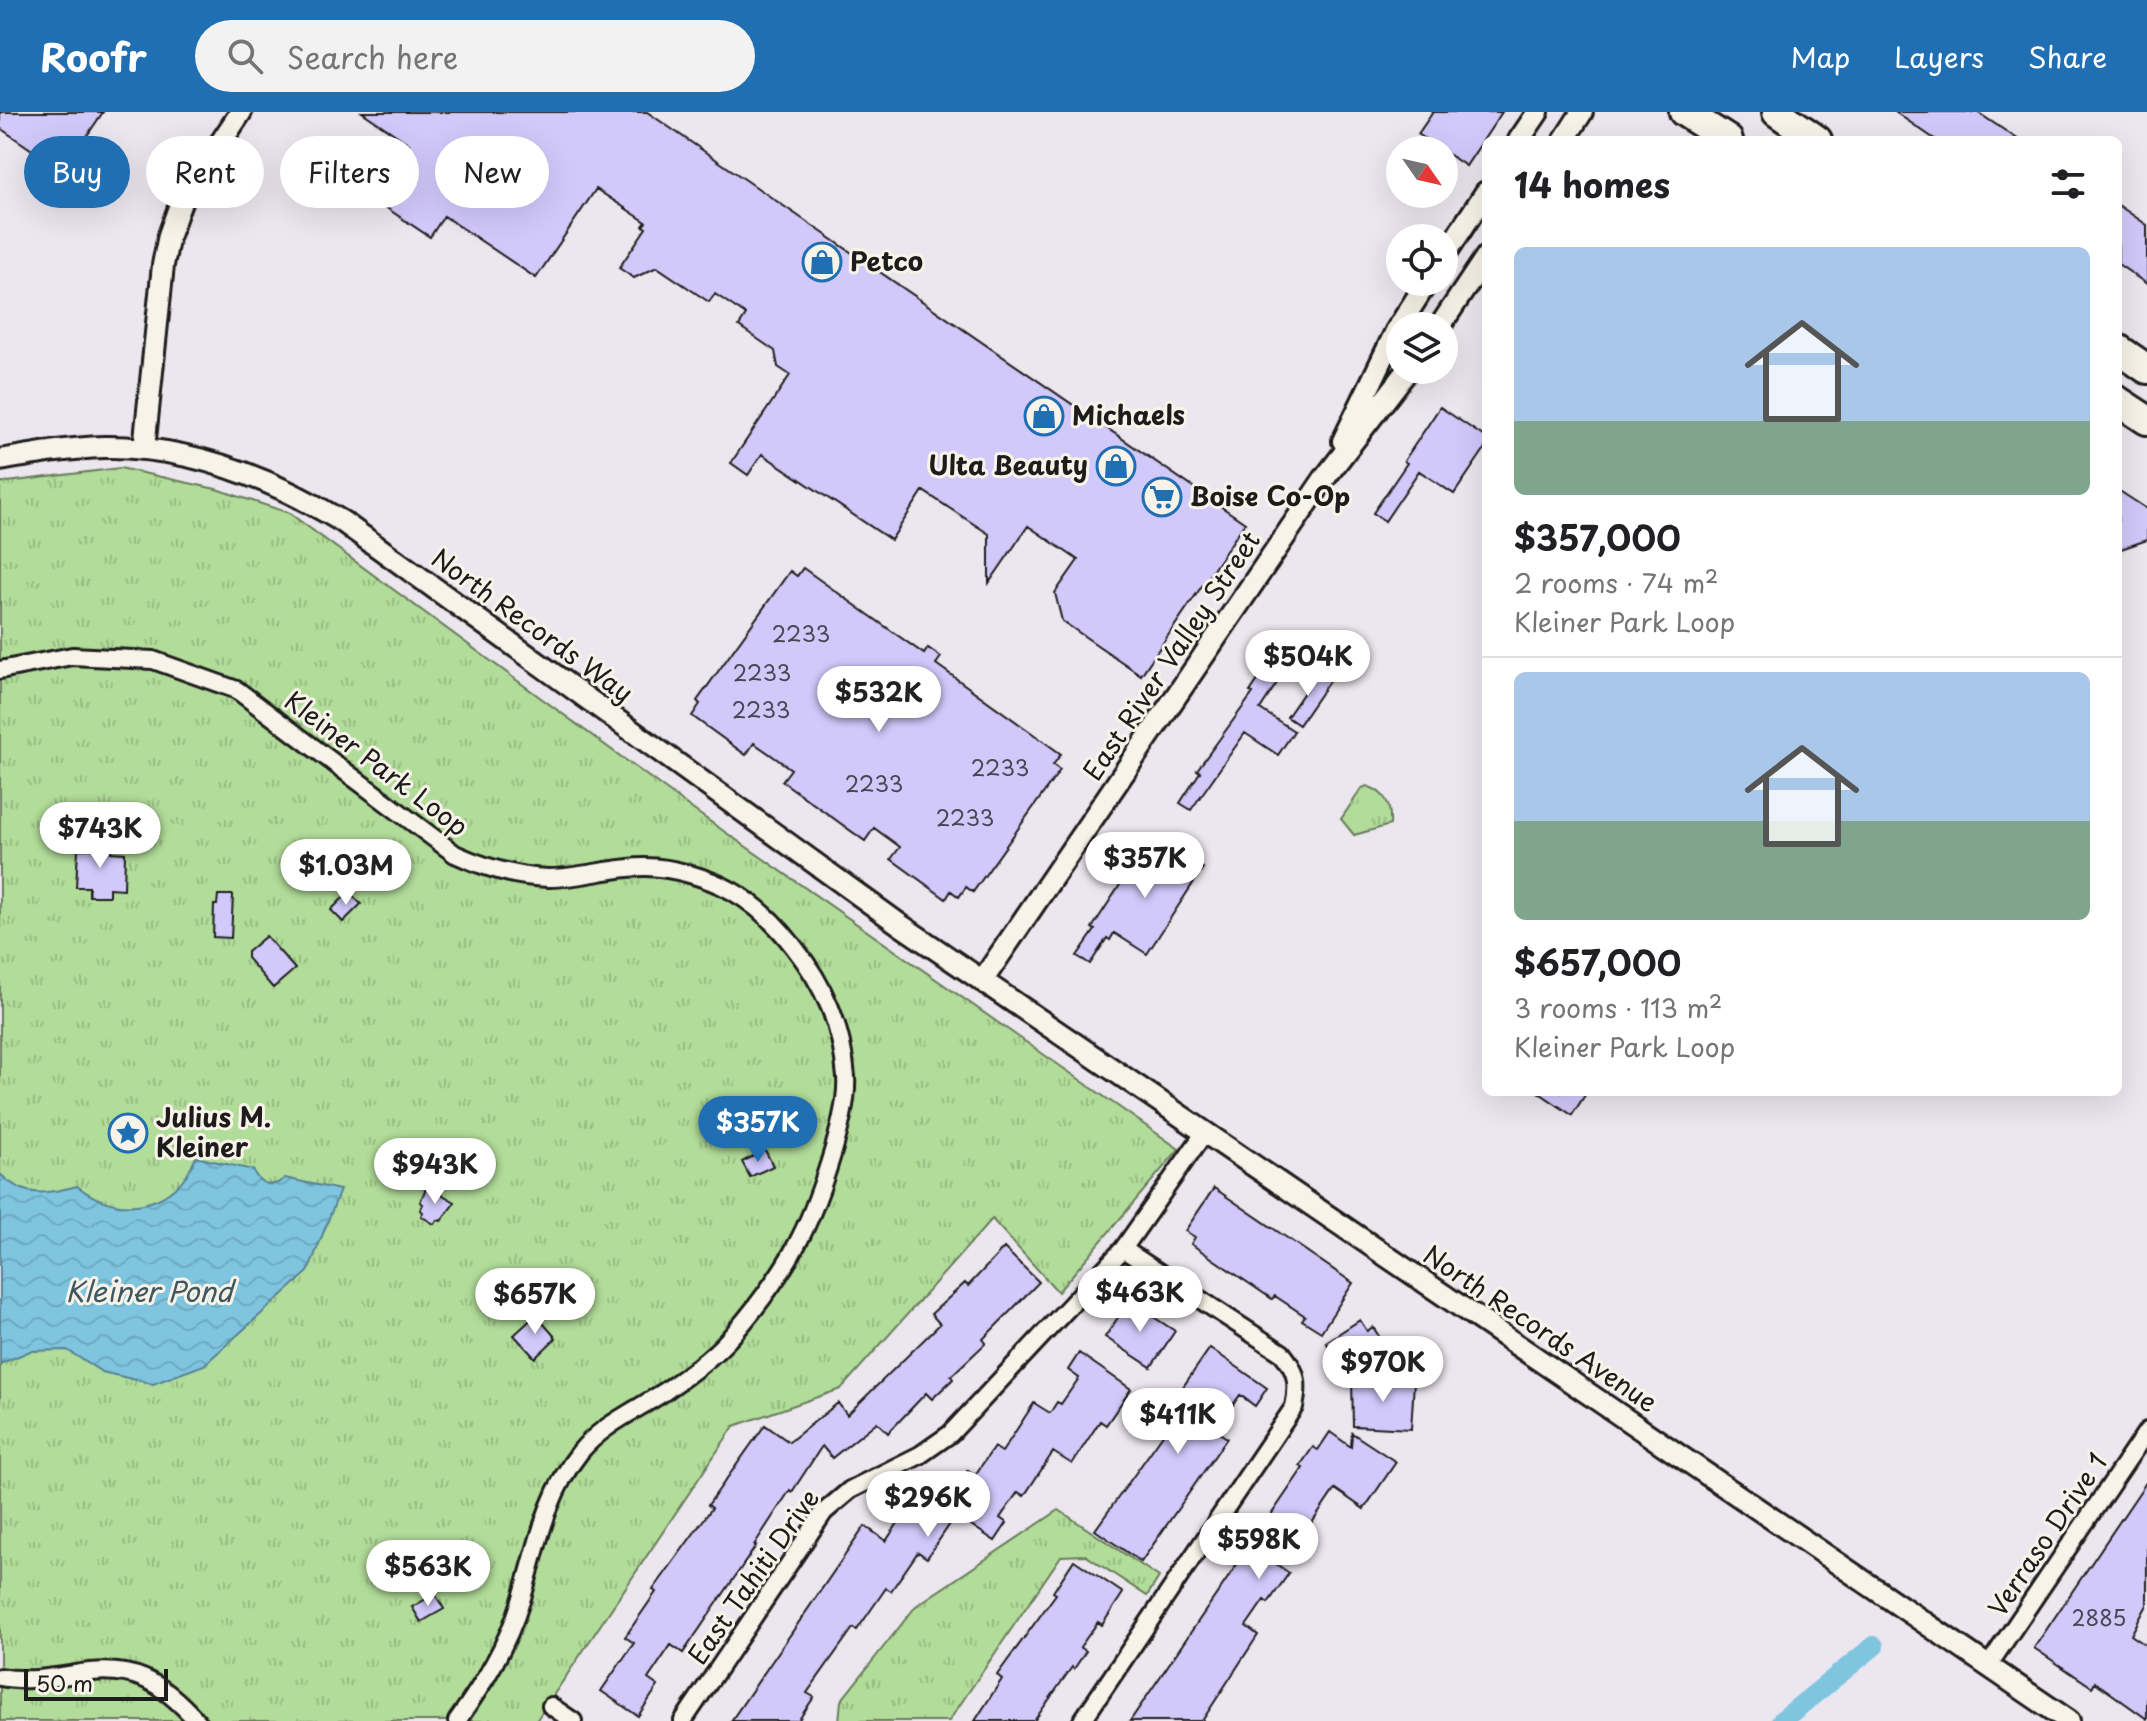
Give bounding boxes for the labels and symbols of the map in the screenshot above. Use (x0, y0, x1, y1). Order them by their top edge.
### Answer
north arrow (1386, 136, 1458, 208)
shop icon: Petco (801, 241, 843, 283)
place label: Petco (850, 241, 923, 280)
shop icon: Michaels (1023, 395, 1065, 437)
place label: Michaels (1072, 395, 1185, 434)
place label: Ulta Beauty (928, 445, 1088, 484)
shop icon: Ulta Beauty (1095, 445, 1137, 487)
supermarket icon: Boise Co-Op (1141, 476, 1183, 518)
place label: Boise Co-Op (1190, 476, 1350, 515)
street label: East River Valley Street (1073, 523, 1269, 788)
street label: North Records Way (424, 538, 642, 711)
house number: 2233 (772, 616, 830, 649)
pin: $504K (1252, 630, 1364, 698)
house number: 2233 (733, 655, 791, 688)
pin: $532K (823, 666, 935, 734)
street label: Kleiner Park Loop (277, 681, 477, 845)
house number: 2233 (732, 692, 790, 725)
house number: 2233 (971, 750, 1029, 783)
house number: 2233 (845, 766, 903, 799)
house number: 2233 (936, 800, 994, 833)
pin: $743K (44, 802, 156, 870)
pin: $357K (1089, 832, 1201, 900)
pin: $1.03M (281, 839, 411, 907)
pin: $357K (702, 1096, 814, 1164)
place label: Julius M. Kleiner (156, 1097, 271, 1166)
place icon: Julius M. Kleiner (107, 1112, 149, 1154)
pin: $943K (379, 1138, 491, 1206)
street label: North Records Avenue (1416, 1235, 1666, 1421)
pin: $463K (1084, 1266, 1196, 1334)
pin: $657K (479, 1268, 591, 1336)
water label: Kleiner Pond (65, 1269, 237, 1312)
pin: $970K (1327, 1336, 1439, 1404)
pin: $411K (1122, 1388, 1234, 1456)
street label: Verraso Drive 1 (1978, 1445, 2116, 1624)
pin: $296K (872, 1471, 984, 1539)
street label: East Tahiti Drive (678, 1480, 828, 1672)
pin: $598K (1203, 1513, 1315, 1581)
pin: $563K (372, 1540, 484, 1608)
house number: 2885 (2072, 1600, 2126, 1633)
scale bar (24, 1665, 168, 1701)

